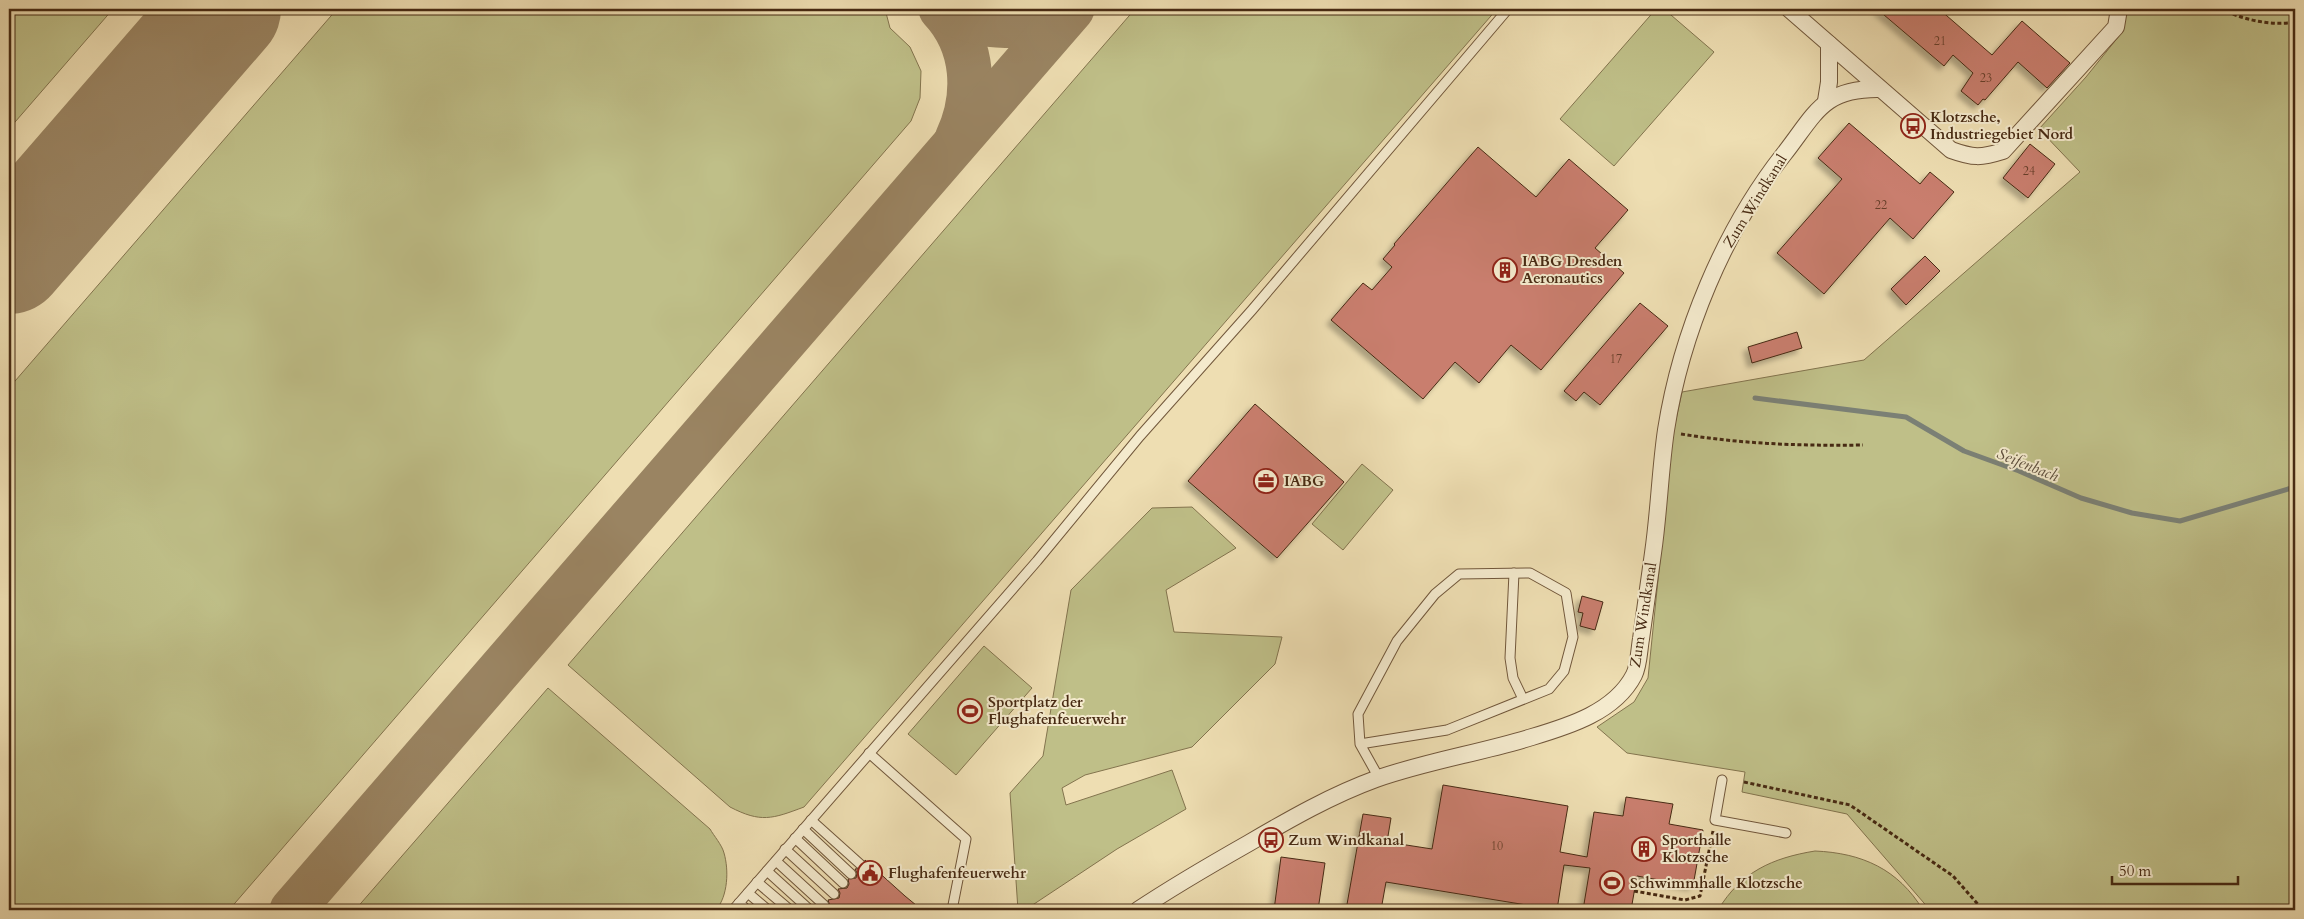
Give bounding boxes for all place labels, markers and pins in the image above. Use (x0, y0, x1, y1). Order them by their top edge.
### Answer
place label: Klotzsche, Industriegebiet Nord (1930, 107, 2074, 144)
bus stop icon: Klotzsche, Industriegebiet Nord (1900, 113, 1926, 139)
place label: IABG Dresden Aeronautics (1522, 251, 1623, 288)
building icon: IABG Dresden Aeronautics (1492, 257, 1518, 283)
office icon: IABG (1253, 468, 1279, 494)
place label: IABG (1284, 471, 1324, 491)
place label: Sportplatz der Flughafenfeuerwehr (988, 692, 1127, 729)
sports icon: Sportplatz der Flughafenfeuerwehr (957, 698, 983, 724)
bus stop icon: Zum Windkanal (1258, 827, 1284, 853)
place label: Zum Windkanal (1288, 830, 1405, 850)
place label: Sporthalle Klotzsche (1662, 830, 1731, 867)
building icon: Sporthalle Klotzsche (1631, 836, 1657, 862)
public building icon: Flughafenfeuerwehr (857, 860, 883, 886)
place label: Flughafenfeuerwehr (888, 863, 1027, 883)
sports icon: Schwimmhalle Klotzsche (1599, 870, 1625, 896)
place label: Schwimmhalle Klotzsche (1630, 873, 1803, 893)

